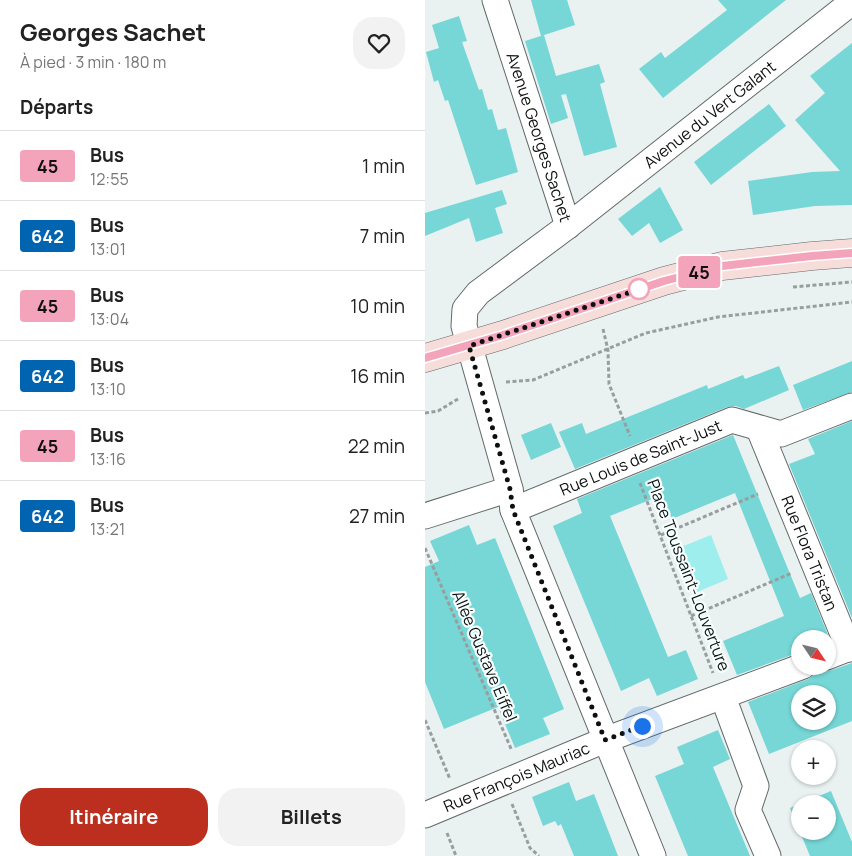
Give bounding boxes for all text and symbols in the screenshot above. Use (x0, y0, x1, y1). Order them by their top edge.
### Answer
text: Georges Sachet (20, 15, 206, 48)
button: heart (353, 17, 405, 69)
street label: Avenue Georges Sachet (502, 49, 577, 225)
text: À pied · 3 min · 180 m (20, 51, 166, 73)
street label: Avenue du Vert Galant (639, 55, 780, 173)
text: Départs (20, 94, 93, 120)
text: Bus (90, 142, 124, 168)
text: 1 min (362, 153, 405, 179)
text: 45 (37, 154, 58, 178)
text: 12:55 (90, 168, 129, 190)
text: Bus (90, 212, 124, 238)
text: 7 min (360, 223, 405, 249)
text: 642 (31, 224, 64, 248)
text: 13:01 (90, 238, 126, 260)
line badge: 45 (677, 256, 721, 288)
text: 45 (688, 260, 710, 284)
unlabelled marker (628, 278, 650, 300)
text: Bus (90, 282, 124, 308)
text: 10 min (350, 293, 405, 319)
text: 45 (37, 294, 58, 318)
text: 13:04 (90, 308, 129, 330)
text: Bus (90, 352, 124, 378)
text: 16 min (350, 363, 405, 389)
text: 642 (31, 364, 64, 388)
text: 13:10 (90, 378, 126, 400)
street label: Rue Louis de Saint-Just (556, 414, 725, 501)
text: Bus (90, 422, 124, 448)
text: 22 min (348, 433, 405, 459)
text: 45 (37, 434, 58, 458)
text: 13:16 (90, 448, 126, 470)
street label: Place Toussaint-Louverture (642, 476, 736, 674)
text: Bus (90, 492, 124, 518)
street label: Rue Flora Tristan (776, 492, 843, 614)
text: 27 min (349, 503, 405, 529)
text: 642 (31, 504, 64, 528)
text: 13:21 (90, 518, 125, 540)
street label: Allée Gustave Eiffel (447, 587, 523, 725)
north arrow (791, 630, 836, 675)
map controls (791, 630, 836, 840)
button: layers (791, 685, 836, 730)
your location (630, 714, 655, 739)
street label: Rue François Mauriac (440, 737, 593, 817)
button: + (791, 740, 836, 785)
button: Itinéraire (20, 788, 208, 846)
button: Billets (218, 788, 405, 846)
button: − (791, 795, 836, 840)

